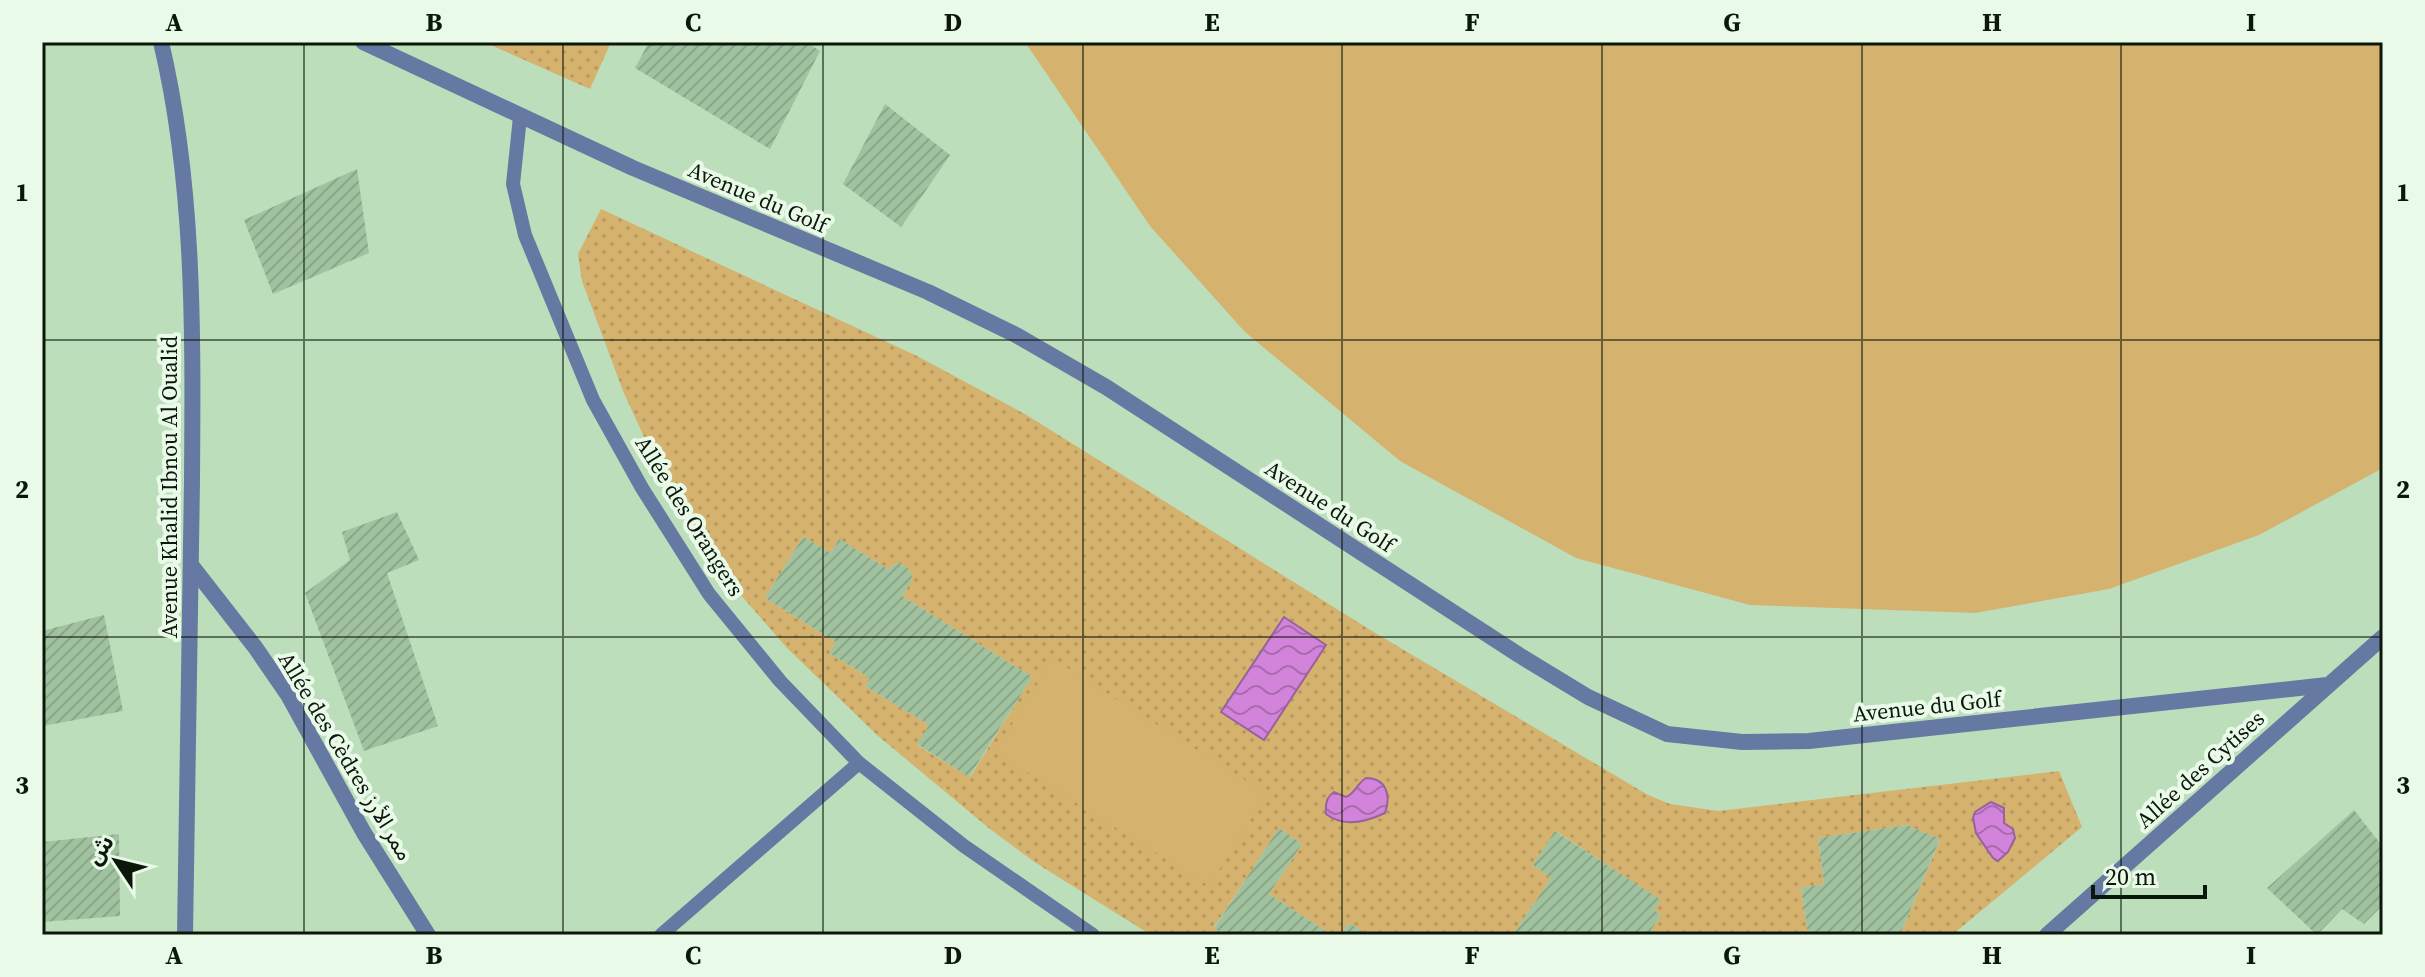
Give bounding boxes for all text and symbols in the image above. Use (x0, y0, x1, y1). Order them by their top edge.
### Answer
text: A (165, 4, 183, 40)
text: B (426, 4, 443, 40)
text: C (685, 4, 701, 40)
text: D (944, 4, 962, 40)
text: E (1204, 4, 1220, 40)
text: F (1464, 4, 1480, 40)
text: G (1723, 4, 1741, 40)
text: H (1982, 4, 2002, 40)
text: I (2246, 4, 2256, 40)
street label: Avenue du Golf (684, 154, 834, 241)
text: 1 (15, 174, 29, 210)
text: 1 (2396, 174, 2410, 210)
street label: Avenue Khalid Ibnou Al Oualid (154, 335, 184, 638)
street label: Allée des Orangers (629, 430, 751, 602)
street label: Avenue du Golf (1259, 453, 1402, 560)
text: 2 (15, 471, 29, 507)
text: 2 (2396, 471, 2410, 507)
street label: Allée des Cèdres ممر الأرز (272, 646, 420, 866)
street label: Avenue du Golf (1851, 683, 2005, 729)
street label: Allée des Cytises (2129, 703, 2271, 835)
text: 3 (15, 767, 29, 803)
text: 3 (2396, 767, 2410, 803)
north arrow (76, 821, 156, 901)
text: ش (79, 829, 121, 870)
scale bar (2093, 849, 2205, 899)
text: 20 m (2105, 860, 2156, 893)
text: A (165, 937, 183, 973)
text: B (426, 937, 443, 973)
text: C (685, 937, 701, 973)
text: D (944, 937, 962, 973)
text: E (1204, 937, 1220, 973)
text: F (1464, 937, 1480, 973)
text: G (1723, 937, 1741, 973)
text: H (1982, 937, 2002, 973)
text: I (2246, 937, 2256, 973)

